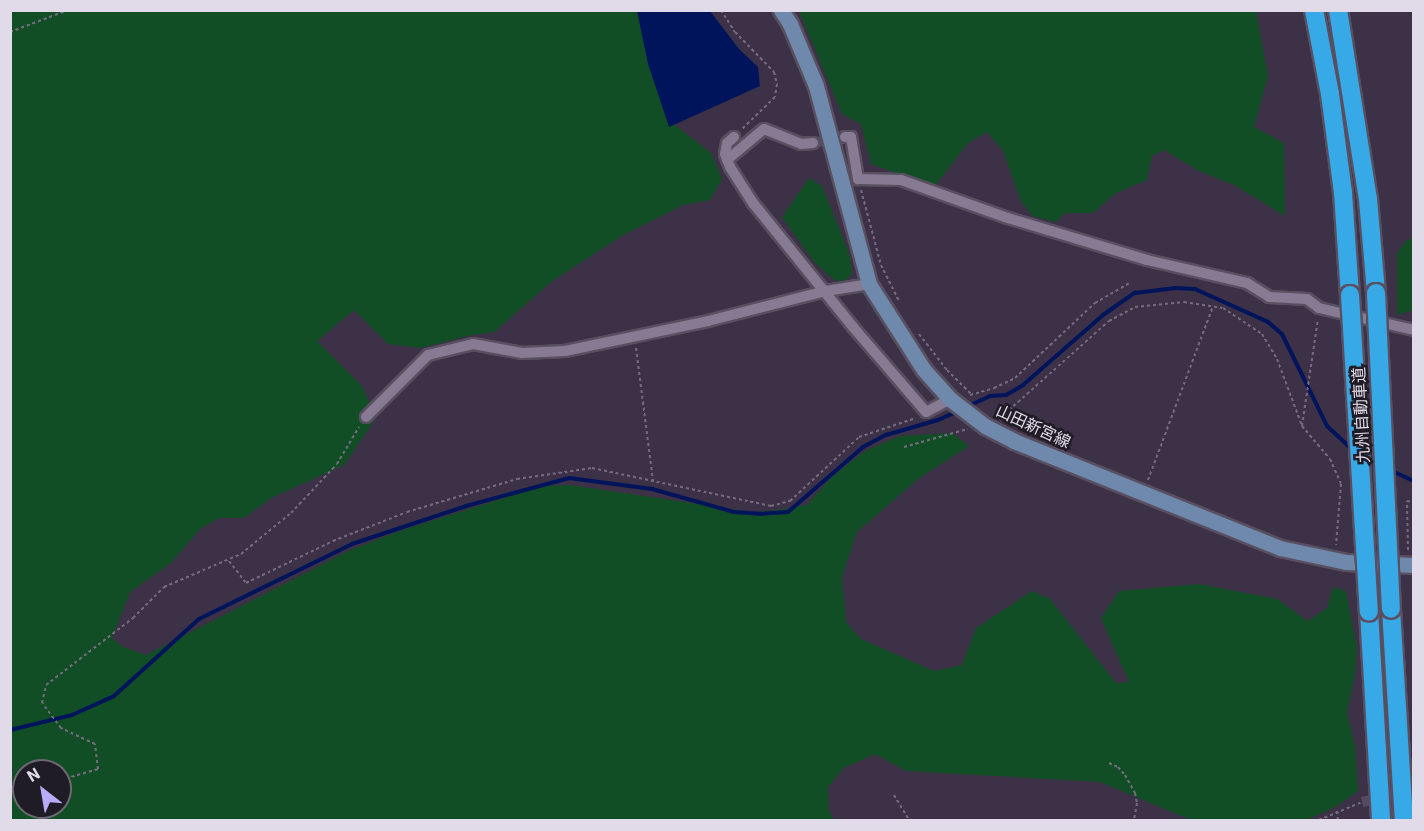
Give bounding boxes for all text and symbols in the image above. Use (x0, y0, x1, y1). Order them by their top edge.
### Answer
street label: 九州自動車道 (1350, 367, 1374, 463)
street label: 山田新宮線 (993, 401, 1073, 453)
north arrow (12, 759, 72, 819)
text: N (24, 764, 43, 786)

